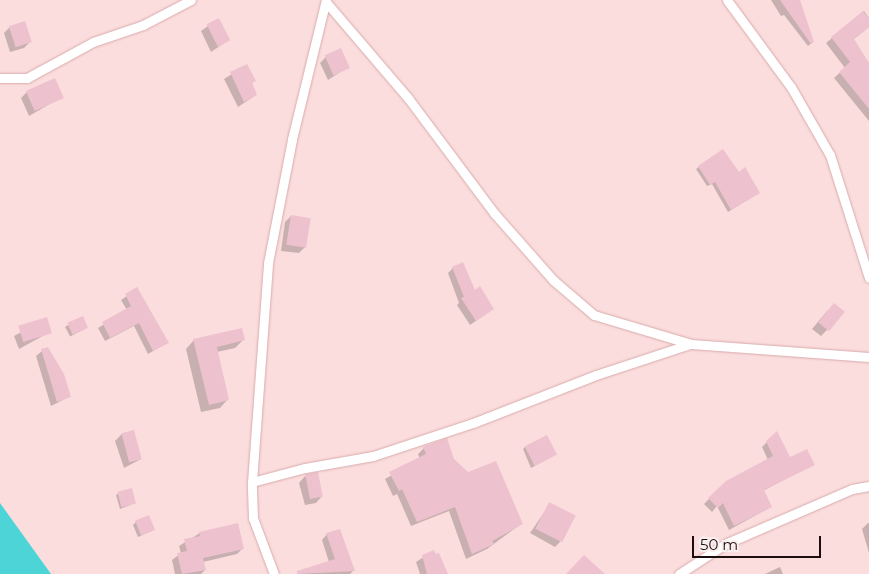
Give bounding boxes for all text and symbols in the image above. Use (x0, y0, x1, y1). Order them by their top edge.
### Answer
scale bar (694, 526, 823, 558)
text: 50 m (700, 535, 738, 554)

